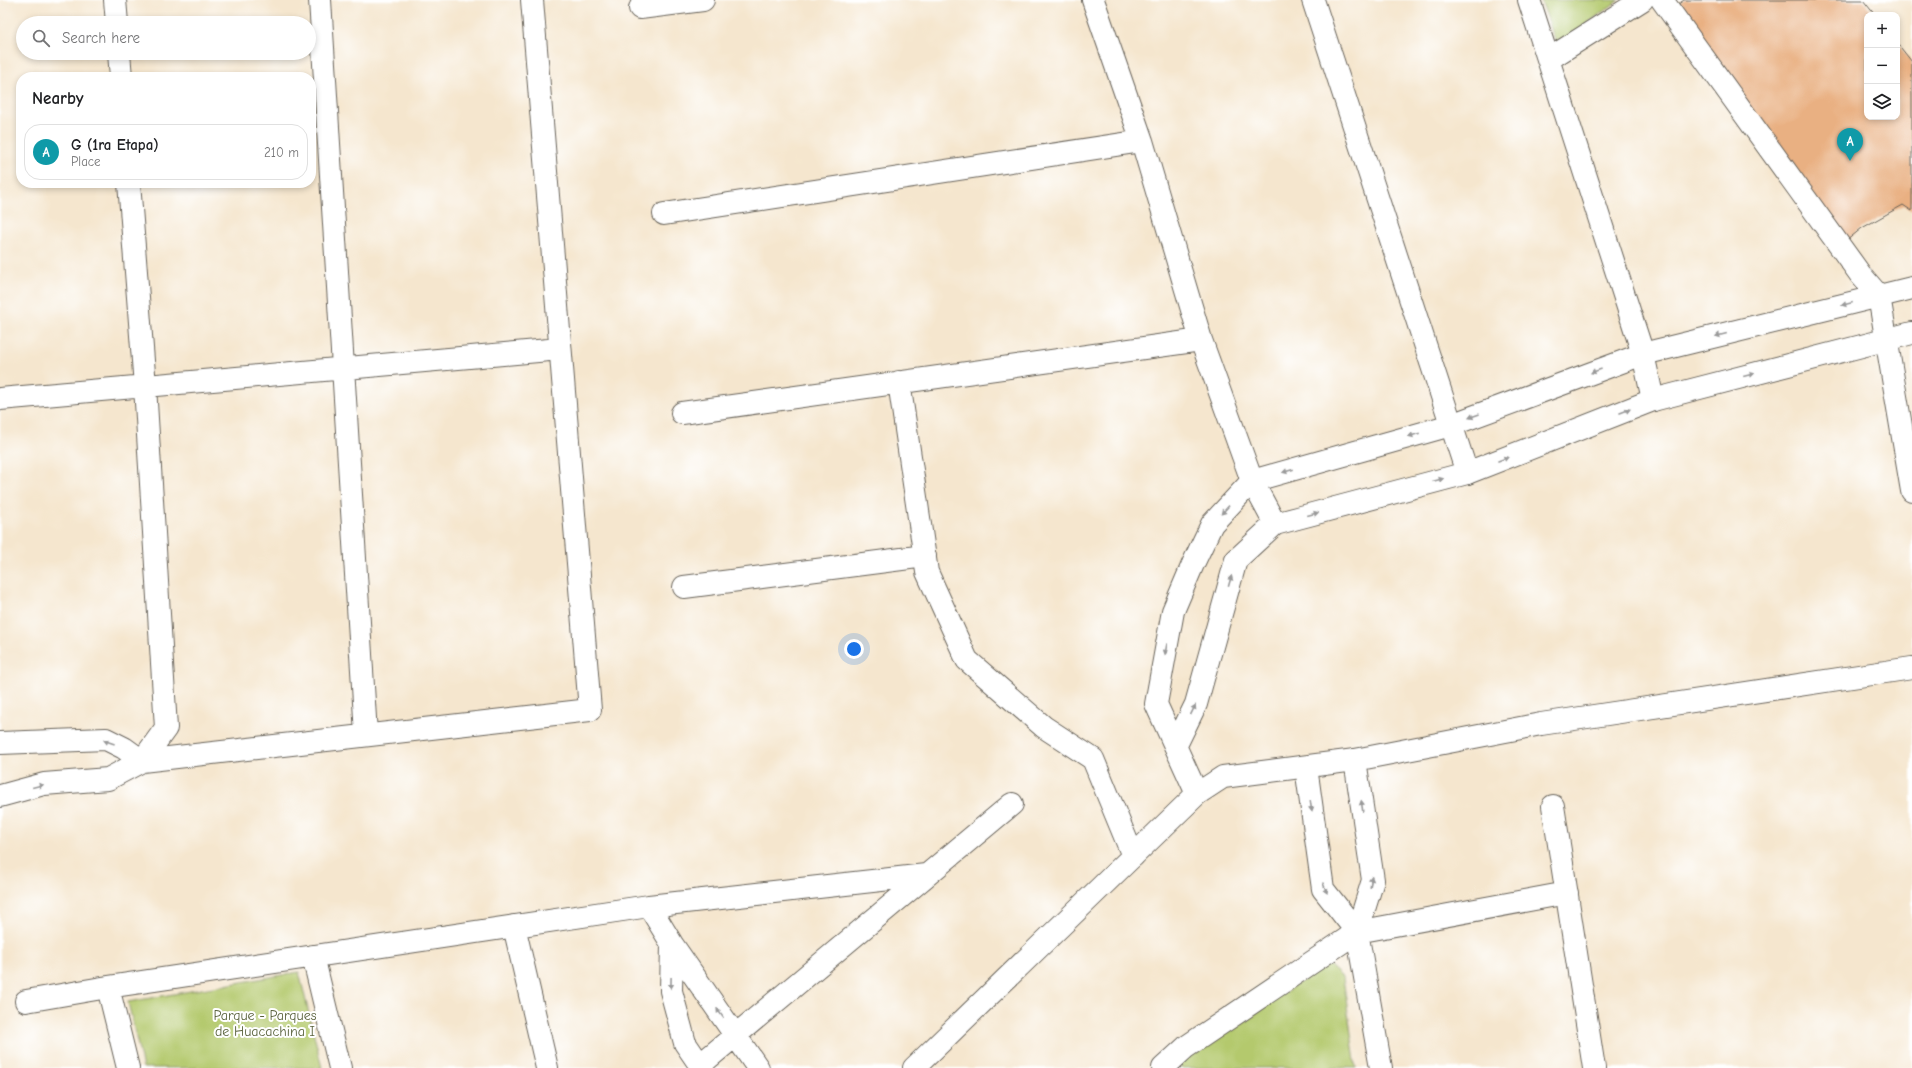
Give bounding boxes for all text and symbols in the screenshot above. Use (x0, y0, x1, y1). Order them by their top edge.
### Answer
map controls (1864, 12, 1900, 120)
button: + (1864, 12, 1900, 48)
search box (16, 16, 316, 60)
icon: search (30, 27, 52, 49)
text: Search here (62, 29, 140, 47)
button: − (1864, 48, 1900, 84)
button: layers (1864, 84, 1900, 120)
text: Nearby (32, 89, 83, 108)
pin: A (1837, 128, 1863, 161)
text: G (1ra Etapa) (71, 136, 159, 154)
text: A (42, 145, 50, 160)
text: 210 m (264, 145, 299, 160)
text: Place (71, 154, 101, 169)
one-way arrow (1841, 301, 1853, 307)
one-way arrow (1714, 332, 1727, 338)
one-way arrow (1590, 368, 1602, 374)
one-way arrow (1743, 372, 1755, 378)
one-way arrow (1619, 408, 1631, 414)
one-way arrow (1468, 414, 1480, 420)
one-way arrow (1407, 432, 1419, 438)
one-way arrow (1498, 455, 1510, 461)
one-way arrow (1282, 468, 1294, 474)
one-way arrow (1432, 477, 1444, 483)
one-way arrow (1220, 505, 1230, 515)
one-way arrow (1306, 510, 1319, 516)
one-way arrow (1227, 575, 1233, 587)
your location (844, 639, 864, 659)
one-way arrow (1163, 643, 1169, 655)
one-way arrow (1190, 704, 1196, 715)
one-way arrow (102, 738, 114, 744)
one-way arrow (32, 783, 44, 789)
one-way arrow (1358, 799, 1365, 812)
one-way arrow (1308, 800, 1314, 812)
one-way arrow (1368, 876, 1374, 888)
one-way arrow (1322, 883, 1328, 895)
one-way arrow (668, 977, 674, 990)
park label: Parque - Parques de Huacachina I (213, 1007, 317, 1040)
one-way arrow (716, 1008, 724, 1018)

